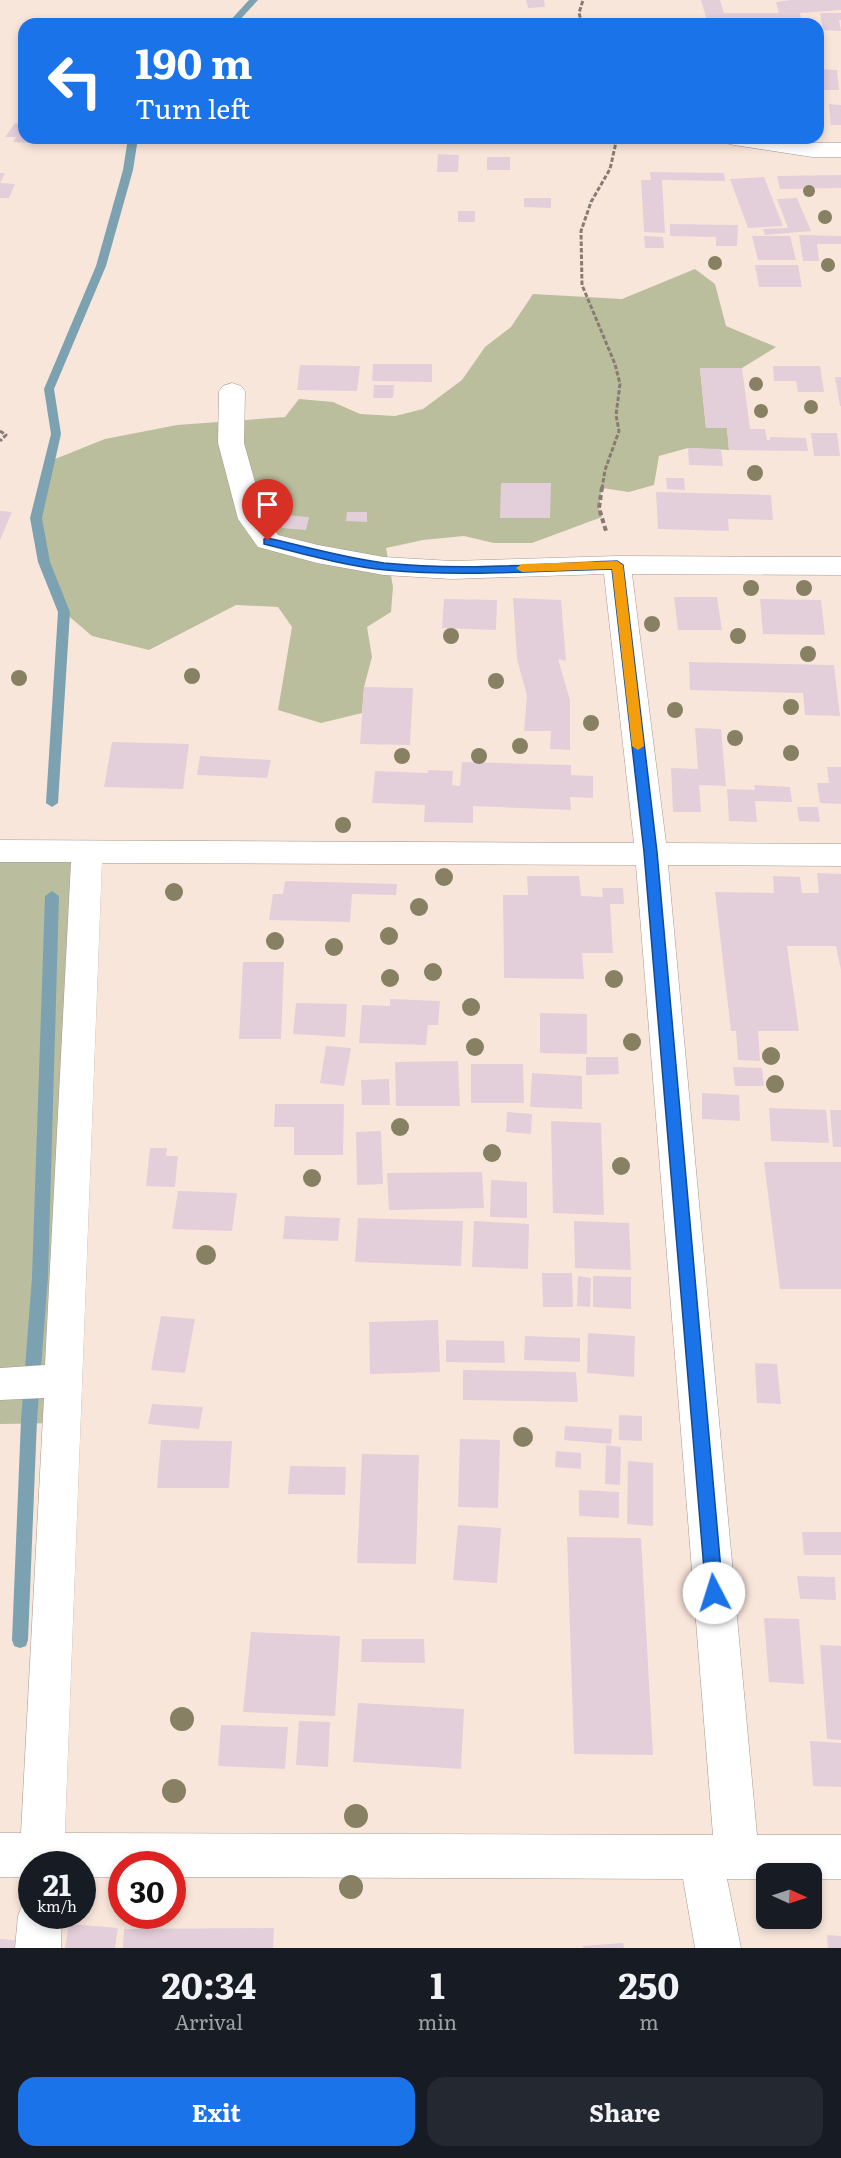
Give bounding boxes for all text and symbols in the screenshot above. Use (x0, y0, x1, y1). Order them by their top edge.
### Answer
text: 190 m (135, 30, 253, 92)
icon: left (36, 42, 114, 120)
text: Turn left (135, 87, 250, 127)
pin (242, 479, 293, 541)
icon: arrive (251, 488, 284, 521)
position arrow (682, 1561, 746, 1625)
speed limit sign: 30 (108, 1851, 186, 1929)
text: 21 (43, 1861, 71, 1905)
north arrow (756, 1863, 822, 1929)
map controls (756, 1863, 822, 1929)
text: km/h (37, 1894, 77, 1917)
text: 20:34 (161, 1957, 256, 2010)
text: 1 (430, 1957, 445, 2010)
text: 250 (619, 1957, 679, 2010)
text: Arrival (175, 2006, 243, 2036)
text: min (418, 2006, 457, 2036)
text: m (639, 2006, 659, 2036)
button: Exit (18, 2077, 415, 2146)
button: Share (427, 2077, 823, 2146)

